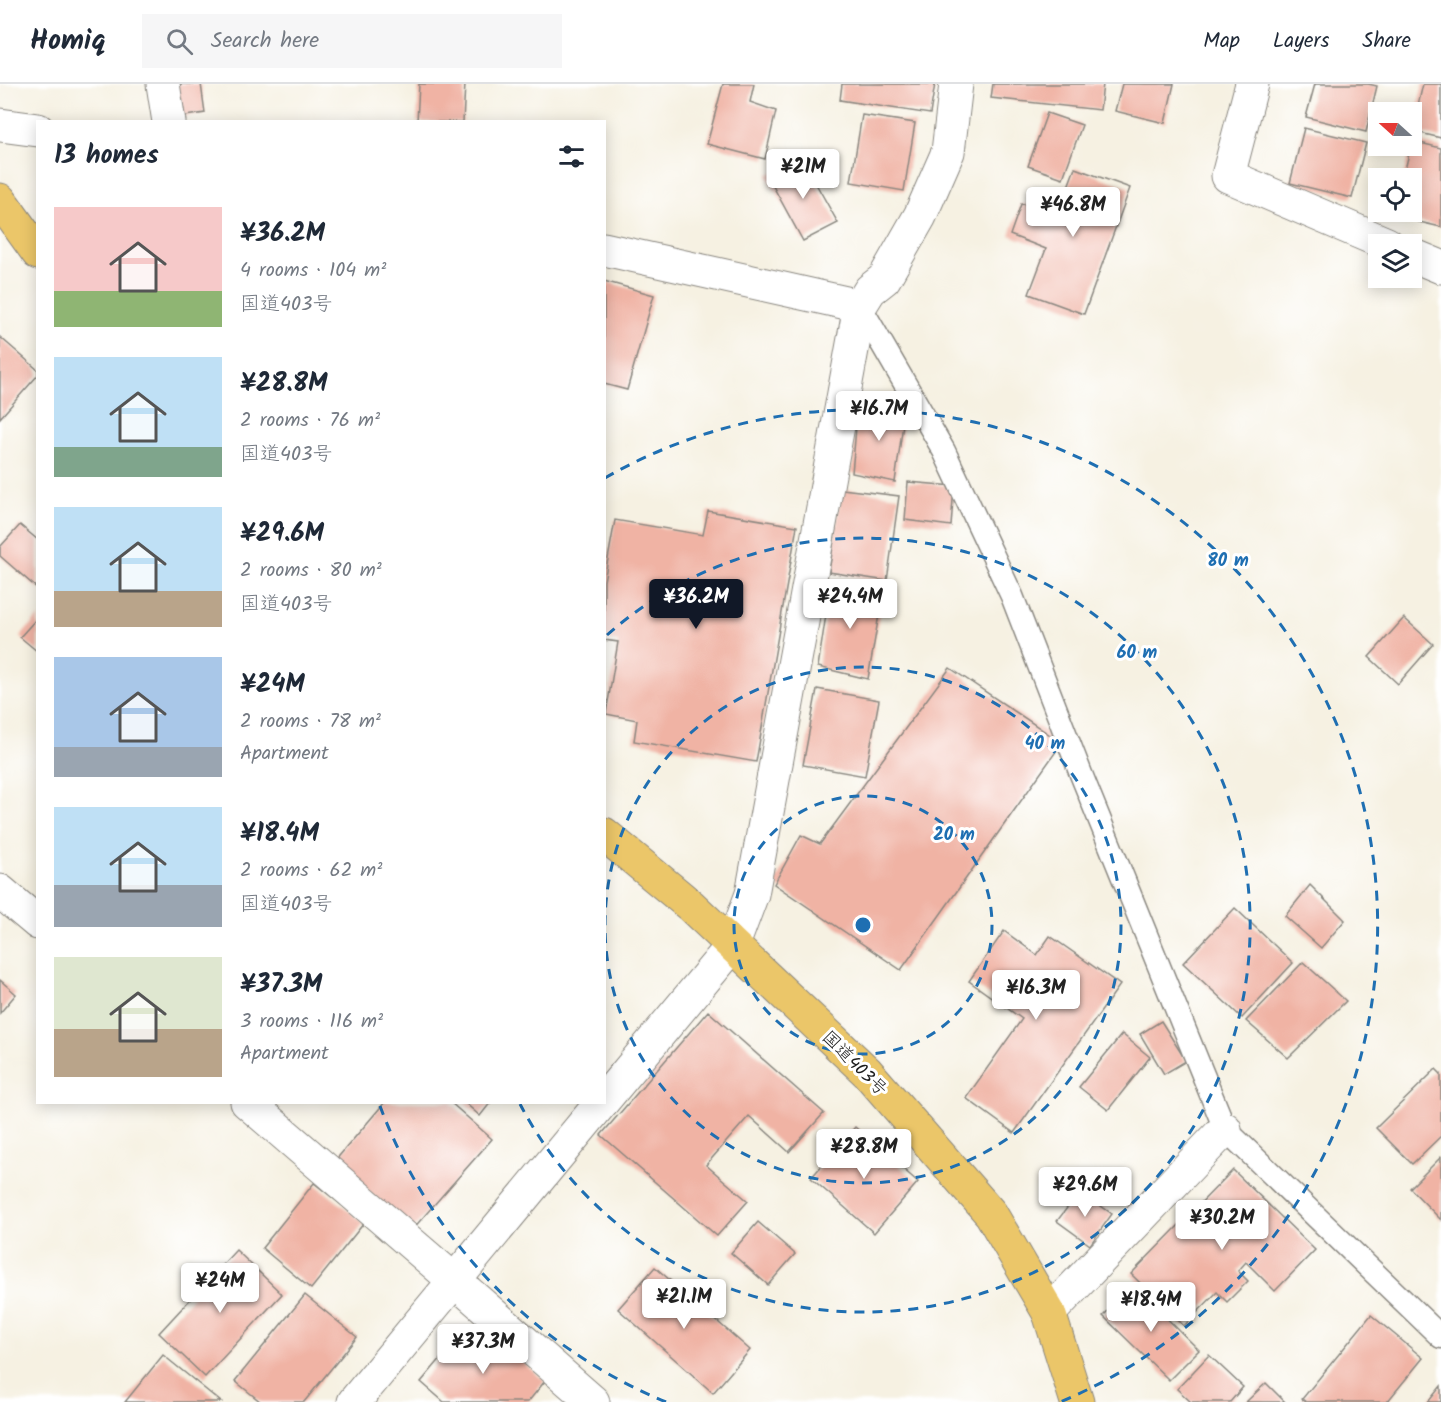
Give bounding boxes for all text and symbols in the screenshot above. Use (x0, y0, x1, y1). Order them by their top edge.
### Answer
search box (142, 14, 562, 68)
text: Homiq (30, 19, 106, 64)
text: Search here (211, 24, 319, 59)
icon: search (163, 25, 196, 58)
text: Map (1203, 25, 1240, 58)
text: Layers (1273, 25, 1329, 58)
text: Share (1362, 25, 1411, 58)
north arrow (1368, 102, 1422, 156)
map controls (1368, 102, 1422, 288)
text: 13 homes (54, 135, 159, 177)
icon: filters (555, 140, 588, 173)
pin: ¥21M (767, 149, 839, 200)
text: ¥21M (780, 152, 826, 184)
button: locate (1368, 168, 1422, 222)
pin: ¥46.8M (1024, 187, 1122, 238)
text: ¥46.8M (1040, 190, 1106, 222)
text: ¥36.2M (240, 213, 325, 255)
icon: home (102, 231, 174, 303)
button: layers (1368, 234, 1422, 288)
text: 4 rooms · 104 m² (240, 255, 386, 287)
text: 国道403号 (240, 289, 332, 321)
text: ¥28.8M (240, 363, 328, 405)
icon: home (102, 381, 174, 453)
pin: ¥16.7M (830, 391, 928, 442)
text: ¥16.7M (850, 394, 908, 426)
text: 2 rooms · 76 m² (240, 405, 380, 437)
text: 国道403号 (240, 439, 332, 471)
text: ¥29.6M (240, 513, 324, 555)
icon: home (102, 531, 174, 603)
text: 80 m (1207, 547, 1249, 576)
text: 2 rooms · 80 m² (240, 555, 382, 587)
pin: ¥36.2M (647, 579, 745, 630)
pin: ¥24.4M (801, 579, 899, 630)
text: ¥36.2M (663, 582, 729, 614)
text: ¥24.4M (817, 582, 883, 614)
text: 国道403号 (240, 589, 332, 621)
text: 60 m (1117, 639, 1158, 668)
text: ¥24M (240, 664, 305, 706)
icon: home (102, 681, 174, 753)
text: 2 rooms · 78 m² (240, 706, 381, 738)
text: 40 m (1025, 730, 1066, 759)
text: Apartment (240, 738, 329, 770)
text: ¥18.4M (240, 813, 319, 855)
text: 20 m (933, 821, 975, 850)
icon: home (102, 831, 174, 903)
text: 2 rooms · 62 m² (240, 855, 382, 887)
text: 国道403号 (240, 889, 332, 921)
centre of rings (853, 915, 873, 935)
text: ¥37.3M (240, 964, 323, 1006)
pin: ¥16.3M (987, 970, 1085, 1021)
text: ¥16.3M (1006, 973, 1066, 1005)
icon: home (102, 981, 174, 1053)
text: 3 rooms · 116 m² (240, 1006, 383, 1038)
street label: 国道403号 (814, 1024, 894, 1104)
text: Apartment (240, 1038, 329, 1070)
pin: ¥28.8M (815, 1129, 913, 1180)
text: ¥28.8M (830, 1132, 898, 1164)
pin: ¥29.6M (1036, 1167, 1134, 1218)
text: ¥29.6M (1053, 1170, 1117, 1202)
pin: ¥30.2M (1173, 1200, 1271, 1251)
text: ¥30.2M (1189, 1203, 1255, 1235)
pin: ¥24M (184, 1263, 256, 1314)
text: ¥24M (195, 1266, 245, 1298)
pin: ¥21.1M (635, 1279, 733, 1330)
text: ¥21.1M (656, 1282, 712, 1314)
pin: ¥18.4M (1102, 1282, 1200, 1333)
text: ¥18.4M (1121, 1285, 1181, 1317)
pin: ¥37.3M (434, 1324, 532, 1375)
text: ¥37.3M (451, 1327, 515, 1359)

